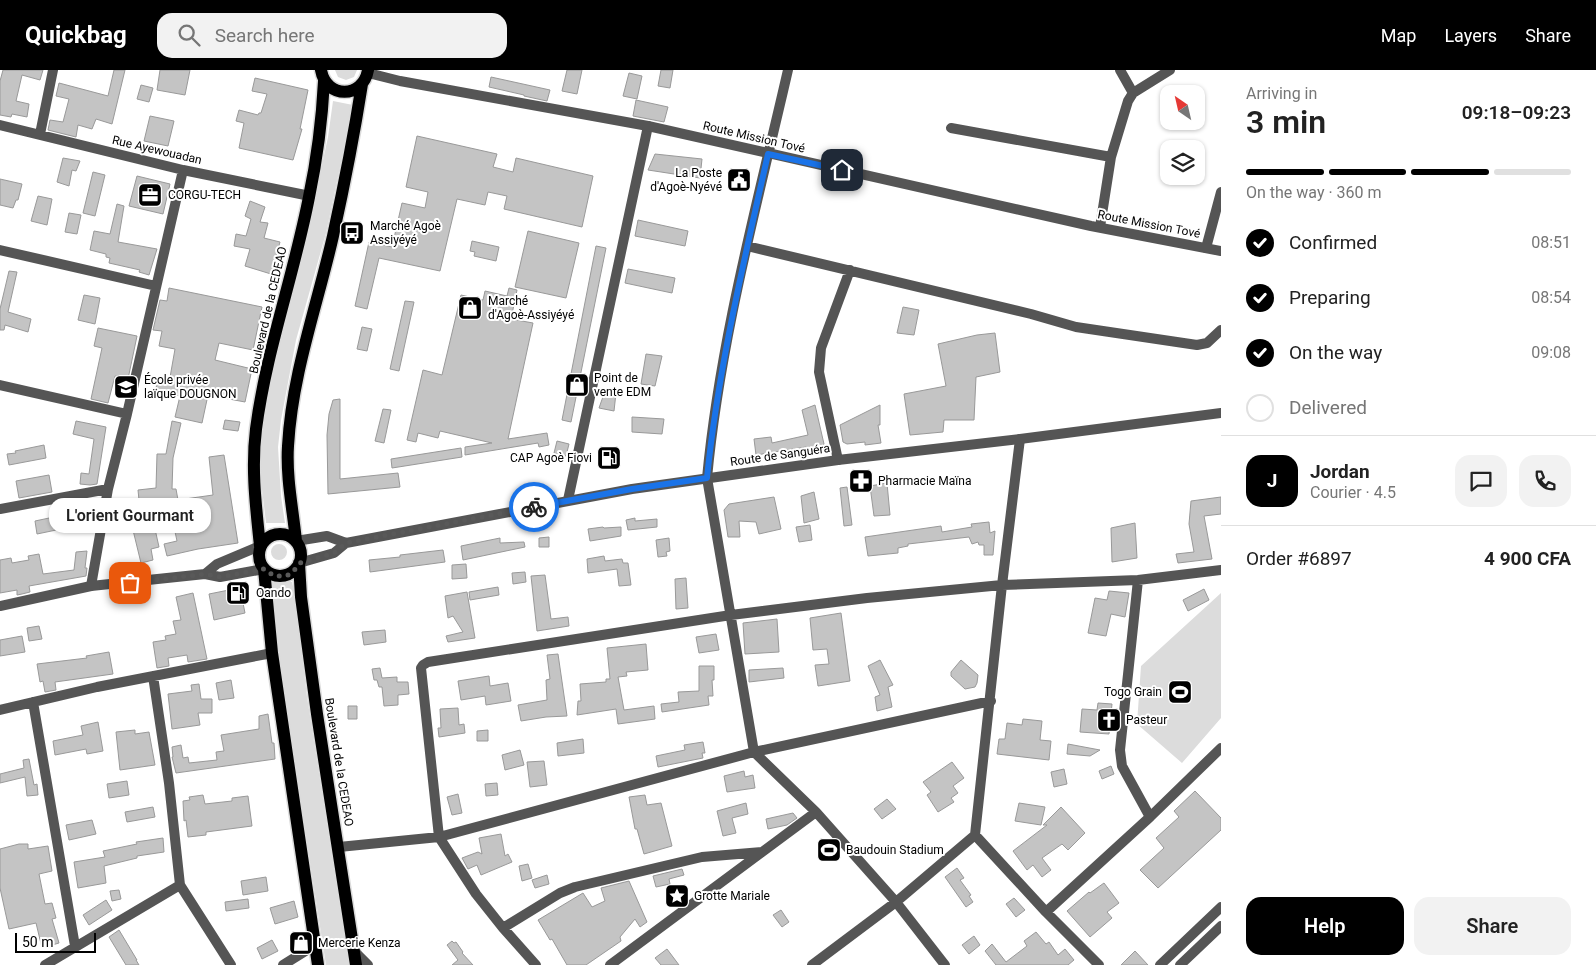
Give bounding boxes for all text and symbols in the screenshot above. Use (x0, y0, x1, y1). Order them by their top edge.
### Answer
search box (157, 13, 507, 58)
text: Quickbag (25, 21, 127, 49)
icon: search (175, 21, 203, 49)
text: Search here (215, 24, 315, 47)
text: Map (1381, 25, 1416, 46)
text: Layers (1444, 25, 1497, 46)
text: Share (1525, 25, 1571, 46)
text: Arriving in (1246, 84, 1317, 103)
north arrow (1160, 85, 1205, 130)
map controls (1160, 85, 1205, 185)
text: 09:18–09:23 (1462, 101, 1571, 124)
text: 3 min (1246, 103, 1326, 141)
street label: Route Mission Tové (702, 118, 806, 156)
street label: Rue Ayewouadan (111, 133, 203, 167)
button: layers (1160, 140, 1205, 185)
pin (821, 149, 863, 191)
icon: home (828, 156, 856, 184)
place label: La Poste d'Agoè-Nyévé (650, 166, 722, 194)
public building icon: La Poste d'Agoè-Nyévé (726, 167, 752, 193)
office icon: CORGU-TECH (137, 182, 163, 208)
text: On the way · 360 m (1246, 183, 1382, 202)
place label: CORGU-TECH (168, 188, 241, 202)
street label: Route Mission Tové (1096, 207, 1202, 241)
place label: Marché Agoè Assiyéyé (370, 219, 441, 247)
bus stop icon: Marché Agoè Assiyéyé (339, 220, 365, 246)
icon: check (1246, 229, 1274, 257)
text: Confirmed (1289, 231, 1377, 254)
text: 08:51 (1531, 233, 1571, 252)
street label: Boulevard de la CEDEAO (247, 245, 289, 375)
icon: check (1246, 284, 1274, 312)
text: Preparing (1289, 286, 1371, 309)
text: 08:54 (1531, 288, 1571, 307)
place label: Marché d'Agoè-Assiyéyé (488, 294, 574, 322)
shop icon: Marché d'Agoè-Assiyéyé (457, 295, 483, 321)
icon: check (1246, 339, 1274, 367)
text: On the way (1289, 341, 1382, 364)
text: 09:08 (1531, 343, 1571, 362)
place label: Point de vente EDM (594, 371, 651, 399)
place label: École privée laïque DOUGNON (144, 372, 237, 401)
shop icon: Point de vente EDM (564, 372, 590, 398)
school or university icon: École privée laïque DOUGNON (113, 374, 139, 400)
text: Delivered (1289, 396, 1367, 419)
street label: Route de Sanguéra (729, 441, 831, 469)
fuel station icon: CAP Agoè Fiovi (596, 445, 622, 471)
place label: CAP Agoè Fiovi (510, 451, 592, 465)
button: chat (1455, 455, 1507, 507)
button: phone (1519, 455, 1571, 507)
text: Jordan (1310, 460, 1370, 483)
pharmacy icon: Pharmacie Maïna (848, 468, 874, 494)
text: J (1267, 469, 1277, 492)
place label: Pharmacie Maïna (878, 474, 972, 488)
courier (509, 482, 559, 532)
text: Courier · 4.5 (1310, 483, 1396, 502)
icon: bike (520, 493, 548, 521)
callout: L'orient Gourmant (49, 498, 211, 533)
text: L'orient Gourmant (66, 506, 194, 525)
text: Order #6897 (1246, 547, 1352, 570)
text: 4 900 CFA (1484, 547, 1571, 570)
pin (109, 562, 151, 604)
icon: bag (116, 569, 144, 597)
fuel station icon: Oando (225, 580, 251, 606)
place label: Oando (256, 586, 291, 600)
sports icon: Togo Grain (1167, 679, 1193, 705)
place label: Togo Grain (1104, 685, 1162, 699)
street label: Boulevard de la CEDEAO (322, 697, 356, 827)
church icon: Pasteur (1096, 707, 1122, 733)
place label: Pasteur (1126, 713, 1167, 727)
sports icon: Baudouin Stadium (816, 837, 842, 863)
place label: Baudouin Stadium (846, 843, 944, 857)
place icon: Grotte Mariale (664, 883, 690, 909)
place label: Grotte Mariale (694, 889, 770, 903)
button: Help (1246, 897, 1404, 955)
button: Share (1414, 897, 1571, 955)
scale bar (15, 930, 96, 953)
shop icon: Mercerie Kenza (288, 930, 314, 956)
text: 50 m (22, 934, 54, 950)
place label: Mercerie Kenza (318, 936, 401, 950)

